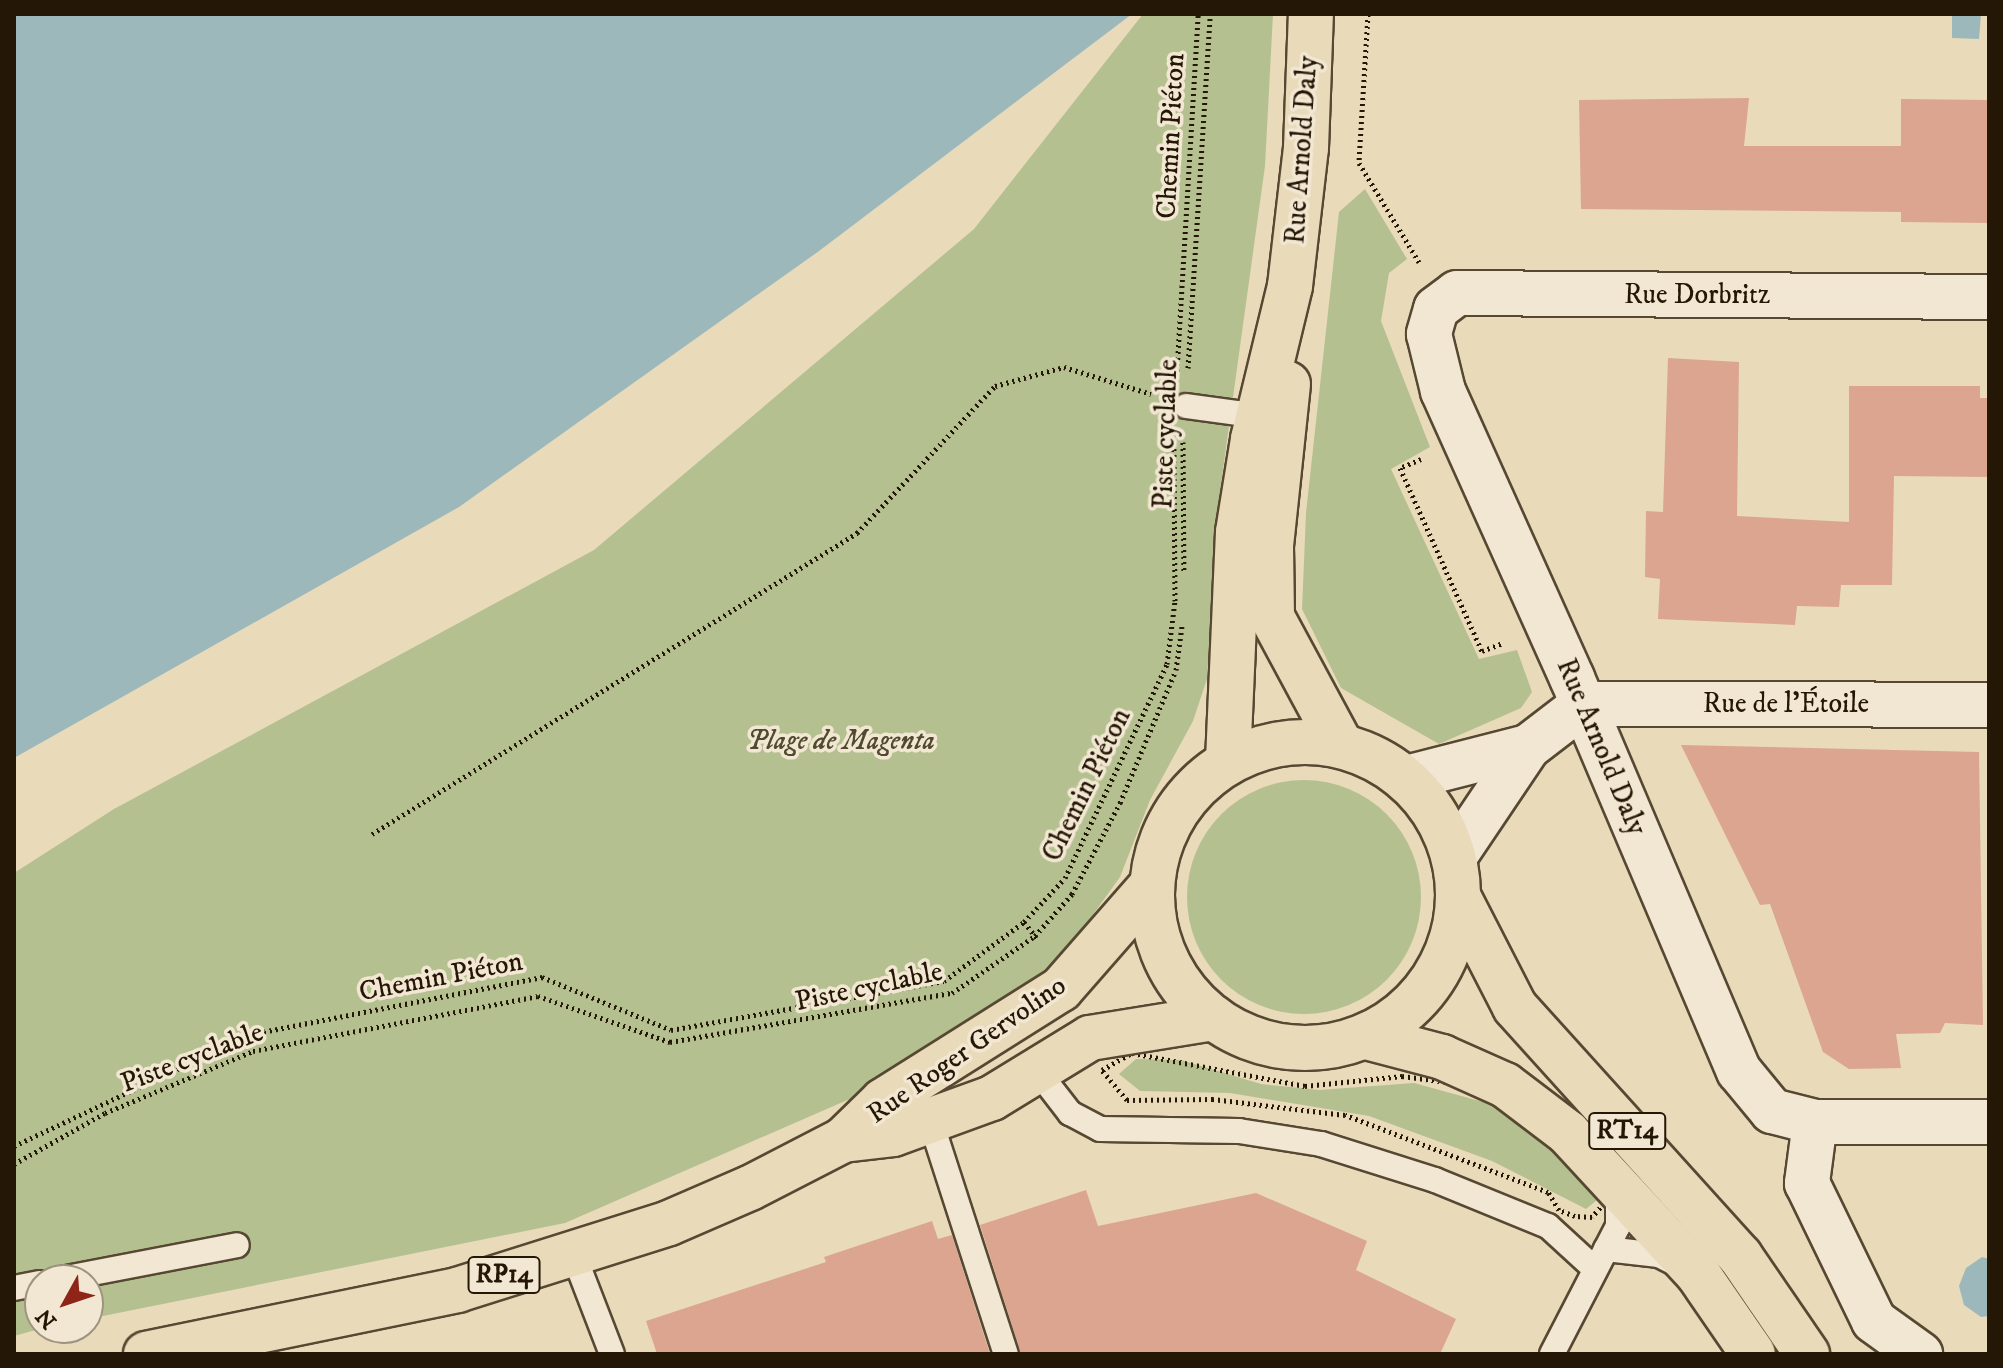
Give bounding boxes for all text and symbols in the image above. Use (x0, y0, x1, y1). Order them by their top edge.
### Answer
street label: Chemin Piéton (1150, 52, 1192, 220)
street label: Rue Arnold Daly (1279, 55, 1325, 245)
street label: Rue Dorbritz (1624, 278, 1770, 312)
street label: Piste cyclable (1147, 359, 1185, 509)
street label: Rue Arnold Daly (1549, 654, 1653, 840)
street label: Rue de l'Étoile (1703, 687, 1869, 721)
street label: Chemin Piéton (1036, 703, 1138, 867)
park label: Plage de Magenta (747, 724, 935, 758)
street label: Chemin Piéton (356, 945, 526, 1009)
street label: Piste cyclable (792, 955, 946, 1019)
street label: Rue Roger Gervolino (861, 969, 1073, 1131)
street label: Piste cyclable (116, 1015, 268, 1101)
road number: RT14 (1587, 1109, 1667, 1153)
road number: RP14 (466, 1253, 542, 1297)
north arrow (24, 1264, 104, 1344)
text: N (31, 1303, 63, 1334)

